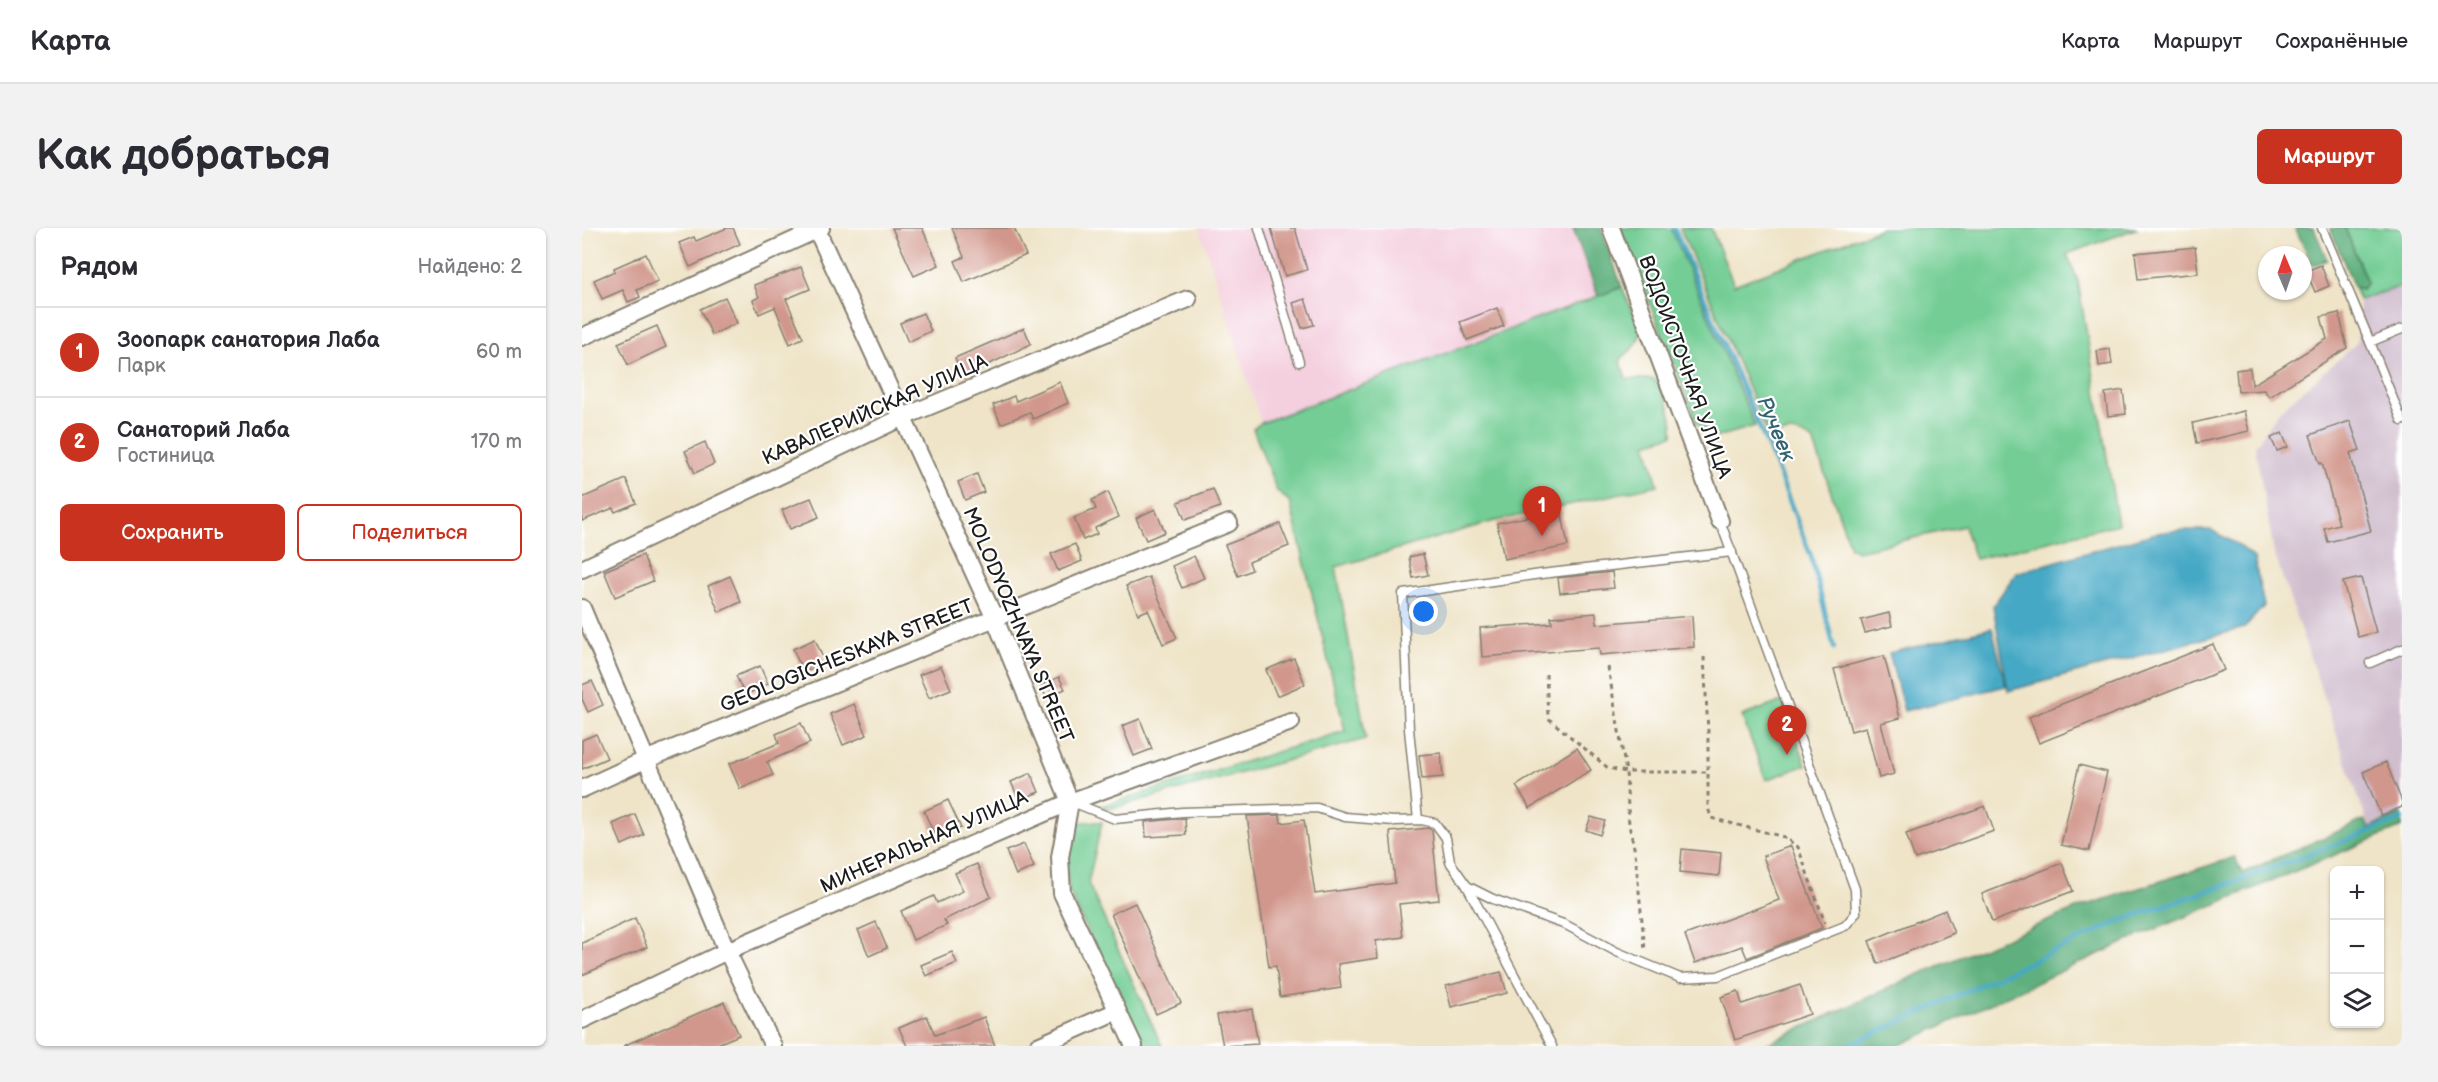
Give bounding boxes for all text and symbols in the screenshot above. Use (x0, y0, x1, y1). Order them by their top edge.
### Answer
text: Карта (30, 25, 110, 58)
text: Карта (2061, 29, 2120, 54)
text: Маршрут (2153, 29, 2242, 54)
text: Сохранённые (2275, 29, 2408, 54)
button: Маршрут (2257, 129, 2402, 184)
text: Как добраться (36, 131, 331, 182)
north arrow (2258, 246, 2312, 300)
text: Рядом (60, 252, 138, 283)
street label: ВОДОИСТОЧНАЯ УЛИЦА (1633, 252, 1737, 483)
text: Найдено: 2 (418, 255, 522, 279)
text: Зоопарк санатория Лаба (117, 327, 379, 354)
text: 1 (75, 340, 84, 364)
text: 60 m (476, 340, 522, 364)
street label: КАВАЛЕРИЙСКАЯ УЛИЦА (759, 349, 992, 471)
text: Парк (117, 354, 166, 378)
water label: Ручеек (1751, 393, 1801, 466)
text: Санаторий Лаба (117, 417, 290, 444)
text: 2 (74, 430, 85, 454)
text: 170 m (471, 430, 522, 454)
text: Гостиница (117, 444, 215, 468)
pin: 1 (1522, 486, 1562, 536)
button: Сохранить (60, 504, 285, 561)
button: Поделиться (297, 504, 522, 561)
street label: MOLODYOZHNAYA STREET (957, 504, 1079, 746)
street label: GEOLOGICHESKAYA STREET (717, 594, 977, 718)
your location (1409, 597, 1438, 626)
pin: 2 (1768, 706, 1806, 755)
street label: МИНЕРАЛЬНАЯ УЛИЦА (817, 785, 1032, 899)
map controls (2330, 866, 2384, 1028)
button: + (2330, 866, 2384, 920)
button: − (2330, 920, 2384, 974)
button: layers (2330, 974, 2384, 1028)

